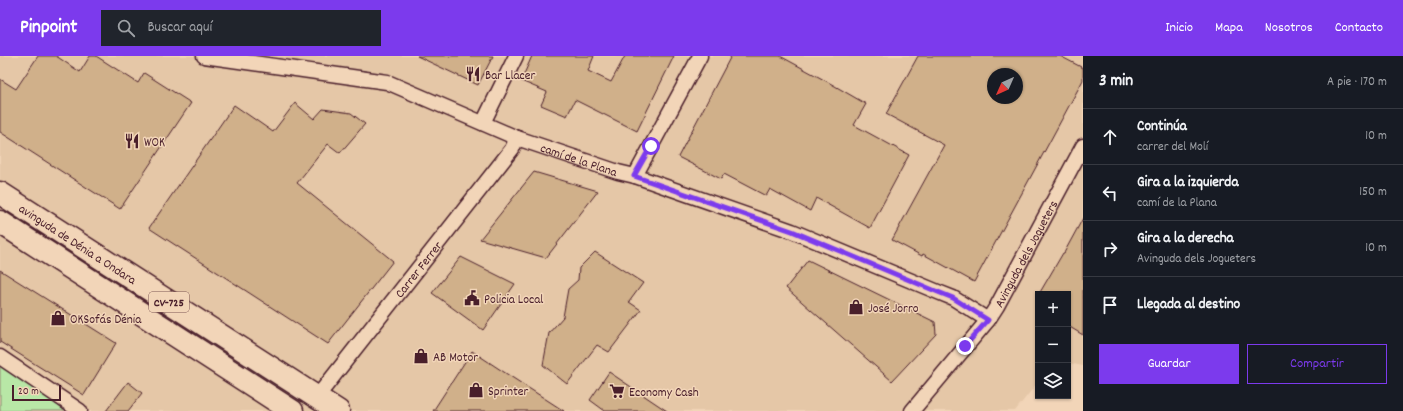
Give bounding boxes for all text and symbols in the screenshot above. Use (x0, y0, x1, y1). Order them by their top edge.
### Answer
search box (101, 10, 381, 46)
text: Pinpoint (20, 15, 77, 42)
icon: search (115, 17, 137, 39)
text: Buscar aquí (147, 17, 212, 39)
text: Inicio (1165, 18, 1193, 38)
text: Mapa (1215, 18, 1243, 38)
text: Nosotros (1265, 18, 1313, 38)
text: Contacto (1335, 18, 1383, 38)
restaurant icon: Bar Llacer (464, 65, 482, 83)
place label: Bar Llacer (485, 67, 536, 86)
north arrow (987, 68, 1023, 104)
text: 3 min (1099, 70, 1133, 94)
text: A pie · 170 m (1327, 73, 1387, 92)
text: Continúa (1137, 116, 1187, 138)
icon: ahead (1099, 126, 1121, 148)
text: 10 m (1365, 127, 1387, 146)
restaurant icon: WOK (123, 132, 141, 150)
place label: WOK (144, 134, 165, 153)
route start (642, 137, 660, 155)
text: carrer del Molí (1137, 138, 1208, 157)
street label: camí de la Plana (537, 140, 620, 183)
text: Gira a la izquierda (1137, 172, 1238, 194)
icon: left (1099, 182, 1121, 204)
text: 150 m (1359, 183, 1387, 202)
text: camí de la Plana (1137, 194, 1217, 213)
street label: Avinguda dels Jogueters (991, 197, 1064, 312)
street label: avinguda de Dénia a Ondara (14, 200, 140, 291)
text: Gira a la derecha (1137, 228, 1234, 250)
street label: Carrer Ferrer (391, 238, 448, 303)
icon: right (1099, 238, 1121, 260)
text: 10 m (1365, 239, 1387, 258)
text: Avinguda dels Jogueters (1137, 250, 1256, 269)
public building icon: Policia Local (463, 289, 481, 307)
place label: Policia Local (484, 291, 543, 310)
map controls (1035, 291, 1071, 399)
button: + (1035, 291, 1071, 327)
road number: CV-725 (149, 292, 189, 312)
icon: arrive (1099, 294, 1121, 316)
text: Llegada al destino (1137, 294, 1240, 316)
shop icon: José Jorro (847, 298, 865, 316)
place label: José Jorro (868, 300, 919, 319)
shop icon: OKSofás Dénia (49, 309, 67, 327)
place label: OKSofás Dénia (70, 311, 142, 330)
button: − (1035, 327, 1071, 363)
route end (956, 337, 974, 355)
button: Guardar (1099, 344, 1239, 384)
button: Compartir (1247, 344, 1387, 384)
shop icon: AB Motor (412, 347, 430, 365)
place label: AB Motor (433, 349, 478, 368)
button: layers (1035, 363, 1071, 399)
shop icon: Sprinter (467, 381, 485, 399)
supermarket icon: Economy Cash (608, 382, 626, 400)
scale bar (12, 383, 61, 402)
place label: Sprinter (488, 383, 528, 402)
text: 20 m (18, 384, 39, 400)
place label: Economy Cash (629, 384, 699, 403)

